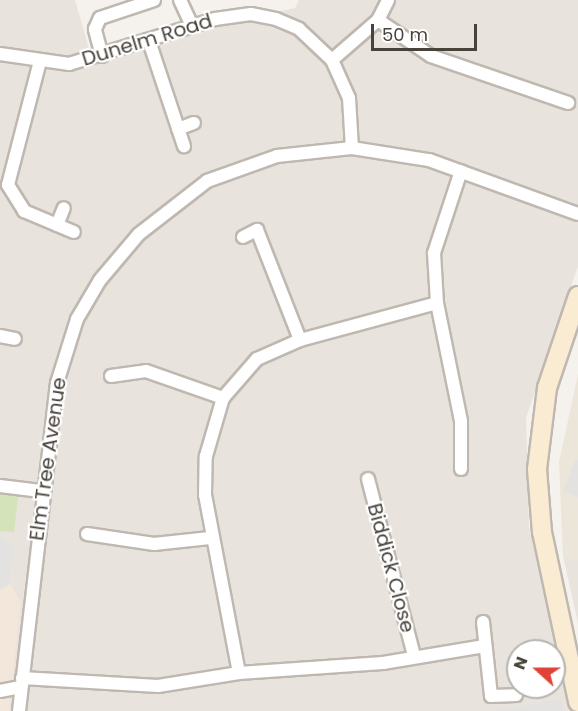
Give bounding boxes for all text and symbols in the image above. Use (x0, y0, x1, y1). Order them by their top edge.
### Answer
street label: Dunelm Road (79, 9, 215, 71)
scale bar (374, 12, 480, 50)
text: 50 m (382, 22, 428, 47)
street label: Elm Tree Avenue (25, 376, 71, 542)
street label: Biddick Close (362, 501, 420, 635)
north arrow (506, 639, 566, 699)
text: N (508, 653, 533, 673)

